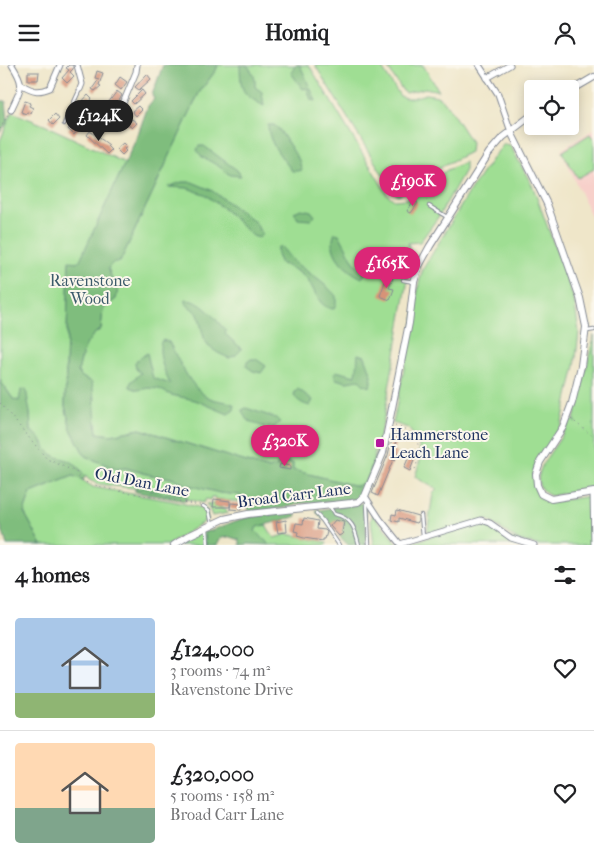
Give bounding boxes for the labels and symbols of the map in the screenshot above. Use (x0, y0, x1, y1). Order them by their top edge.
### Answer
pin: £124K (64, 99, 134, 142)
pin: £190K (378, 165, 448, 207)
pin: £165K (352, 247, 422, 289)
park label: Ravenstone Wood (50, 271, 130, 308)
pin: £320K (250, 425, 320, 467)
place label: Hammerstone Leach Lane (390, 425, 488, 462)
marker: Hammerstone Leach Lane (374, 437, 386, 449)
street label: Old Dan Lane (93, 464, 191, 500)
street label: Broad Carr Lane (236, 479, 352, 511)

